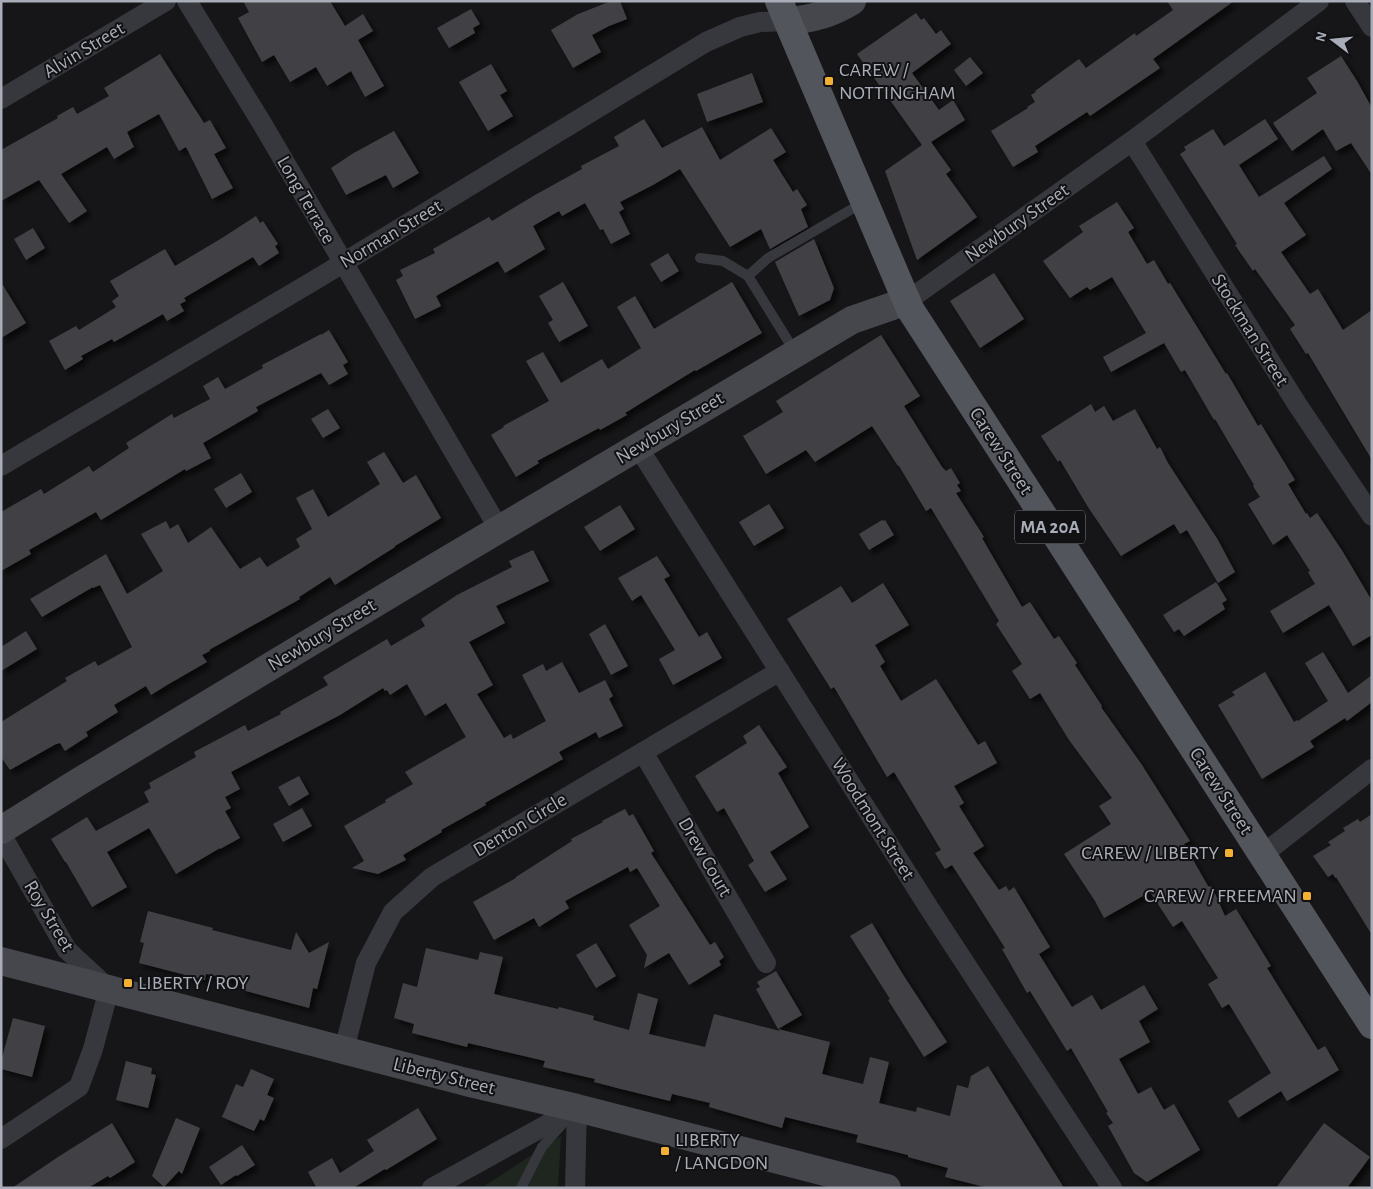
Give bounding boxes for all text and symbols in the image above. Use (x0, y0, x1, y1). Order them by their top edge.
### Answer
north arrow (1308, 15, 1358, 65)
street label: Alvin Street (40, 18, 128, 82)
text: N (1313, 30, 1330, 43)
place label: CAREW / NOTTINGHAM (839, 60, 956, 103)
marker: CAREW / NOTTINGHAM (823, 75, 835, 87)
street label: Long Terrace (273, 153, 339, 247)
street label: Newbury Street (961, 180, 1073, 266)
street label: Norman Street (337, 195, 446, 272)
street label: Stockman Street (1208, 270, 1293, 390)
street label: Newbury Street (613, 388, 728, 468)
street label: Carew Street (966, 404, 1037, 498)
road number: MA 20A (1015, 511, 1085, 544)
street label: Newbury Street (265, 595, 380, 675)
street label: Carew Street (1186, 744, 1257, 838)
street label: Woodmont Street (828, 754, 919, 884)
street label: Denton Circle (470, 789, 570, 861)
street label: Drew Court (674, 814, 736, 901)
place label: CAREW / LIBERTY (1081, 843, 1219, 863)
marker: CAREW / LIBERTY (1223, 847, 1235, 859)
street label: Roy Street (20, 877, 78, 955)
place label: CAREW / FREEMAN (1144, 886, 1297, 906)
marker: CAREW / FREEMAN (1301, 890, 1313, 902)
place label: LIBERTY / ROY (138, 973, 249, 993)
marker: LIBERTY / ROY (122, 977, 134, 989)
street label: Liberty Street (391, 1054, 498, 1098)
place label: LIBERTY / LANGDON (675, 1130, 769, 1173)
marker: LIBERTY / LANGDON (659, 1145, 671, 1157)

